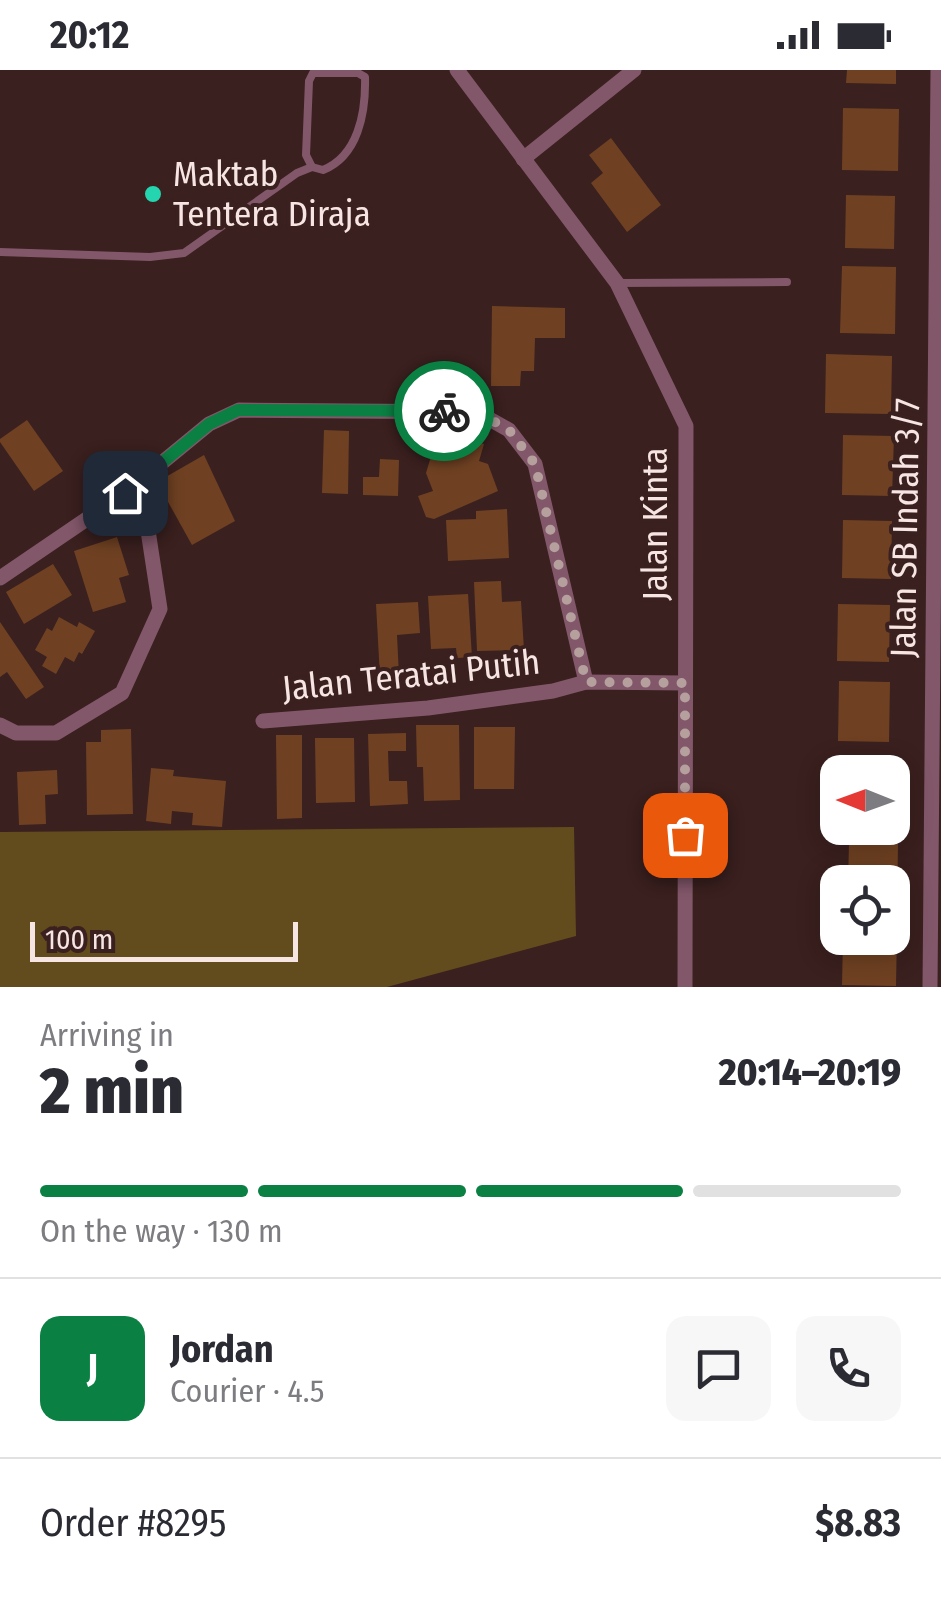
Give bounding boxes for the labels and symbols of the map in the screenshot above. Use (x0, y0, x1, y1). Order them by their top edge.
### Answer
place label: Maktab Tentera Diraja (173, 153, 371, 235)
marker: Maktab Tentera Diraja (142, 183, 164, 205)
courier (394, 361, 494, 461)
street label: Jalan SB Indah 3/7 (882, 398, 928, 658)
street label: Jalan Kinta (634, 447, 676, 601)
pin (83, 451, 168, 536)
street label: Jalan Teratai Putih (280, 641, 542, 709)
north arrow (820, 755, 910, 845)
pin (643, 793, 728, 878)
scale bar (30, 917, 298, 961)

